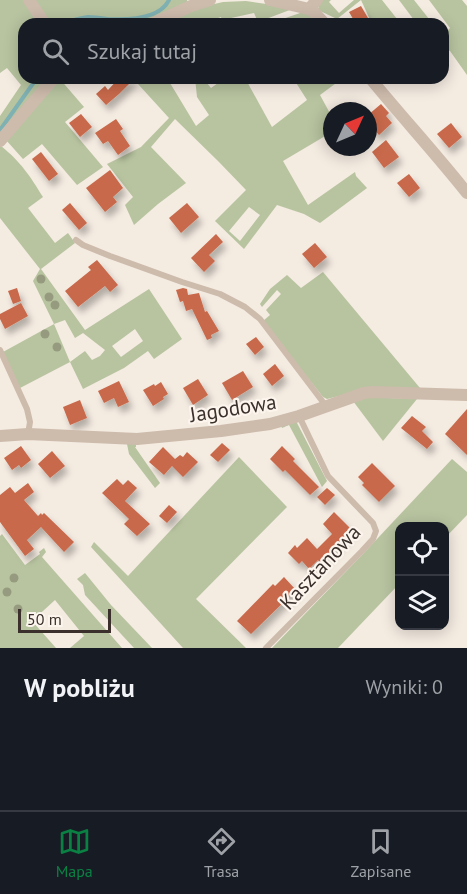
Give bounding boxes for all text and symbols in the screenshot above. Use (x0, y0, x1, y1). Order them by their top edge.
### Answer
search box (18, 18, 449, 84)
icon: search (39, 35, 72, 68)
text: Szukaj tutaj (87, 37, 197, 65)
north arrow (323, 102, 377, 156)
street label: Jagodowa (187, 388, 278, 428)
street label: Kasztanowa (274, 519, 366, 615)
map controls (395, 522, 449, 630)
button: locate (395, 522, 449, 576)
button: layers (395, 576, 449, 630)
scale bar (18, 606, 111, 634)
text: 50 m (27, 609, 62, 629)
text: W pobliżu (24, 671, 135, 704)
text: Wyniki: 0 (366, 674, 443, 700)
tab: Mapa (56, 825, 93, 881)
tab: Trasa (204, 825, 239, 881)
tab: Zapisane (351, 825, 411, 881)

